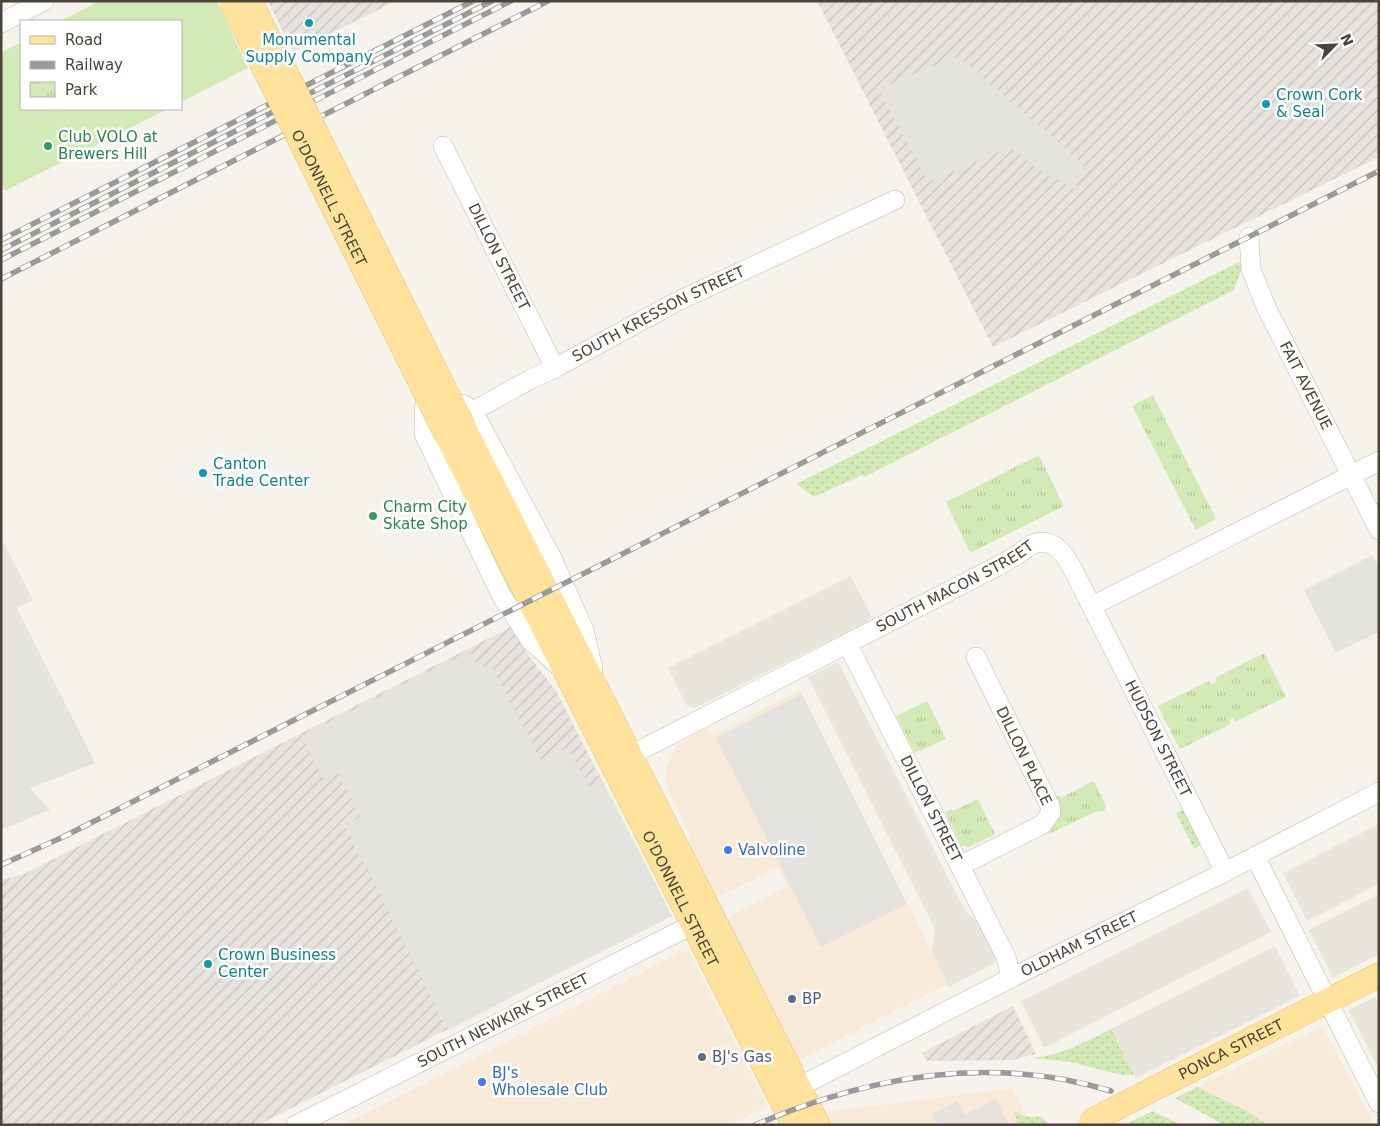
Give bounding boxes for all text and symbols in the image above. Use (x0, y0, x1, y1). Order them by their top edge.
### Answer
marker: Monumental Supply Company (303, 17, 315, 29)
legend (20, 20, 182, 110)
north arrow (1310, 20, 1360, 70)
text: Road (65, 31, 103, 49)
place label: Monumental Supply Company (245, 31, 373, 66)
text: N (1337, 31, 1357, 48)
text: Railway (65, 56, 123, 74)
text: Park (65, 81, 98, 99)
place label: Crown Cork & Seal (1276, 86, 1363, 121)
marker: Crown Cork & Seal (1260, 98, 1272, 110)
street label: O'DONNELL STREET (287, 127, 371, 270)
place label: Club VOLO at Brewers Hill (58, 128, 158, 163)
marker: Club VOLO at Brewers Hill (42, 140, 54, 152)
street label: DILLON STREET (464, 200, 534, 314)
street label: SOUTH KRESSON STREET (569, 262, 748, 366)
street label: FAIT AVENUE (1276, 338, 1336, 433)
place label: Canton Trade Center (212, 455, 310, 490)
marker: Canton Trade Center (197, 467, 209, 479)
place label: Charm City Skate Shop (383, 498, 468, 533)
marker: Charm City Skate Shop (367, 510, 379, 522)
street label: SOUTH MACON STREET (873, 536, 1038, 636)
street label: HUDSON STREET (1121, 677, 1195, 801)
street label: DILLON PLACE (992, 704, 1056, 808)
street label: DILLON STREET (897, 753, 966, 866)
street label: O'DONNELL STREET (638, 828, 722, 970)
place label: Valvoline (738, 841, 806, 859)
marker: Valvoline (722, 844, 734, 856)
street label: OLDHAM STREET (1018, 907, 1142, 981)
place label: Crown Business Center (218, 946, 336, 981)
marker: Crown Business Center (202, 958, 214, 970)
street label: SOUTH NEWKIRK STREET (414, 969, 593, 1071)
place label: BP (802, 990, 821, 1008)
marker: BP (786, 993, 798, 1005)
street label: PONCA STREET (1176, 1015, 1287, 1084)
place label: BJ's Gas (712, 1048, 772, 1066)
marker: BJ's Gas (696, 1051, 708, 1063)
place label: BJ's Wholesale Club (492, 1064, 608, 1099)
marker: BJ's Wholesale Club (476, 1076, 488, 1088)

